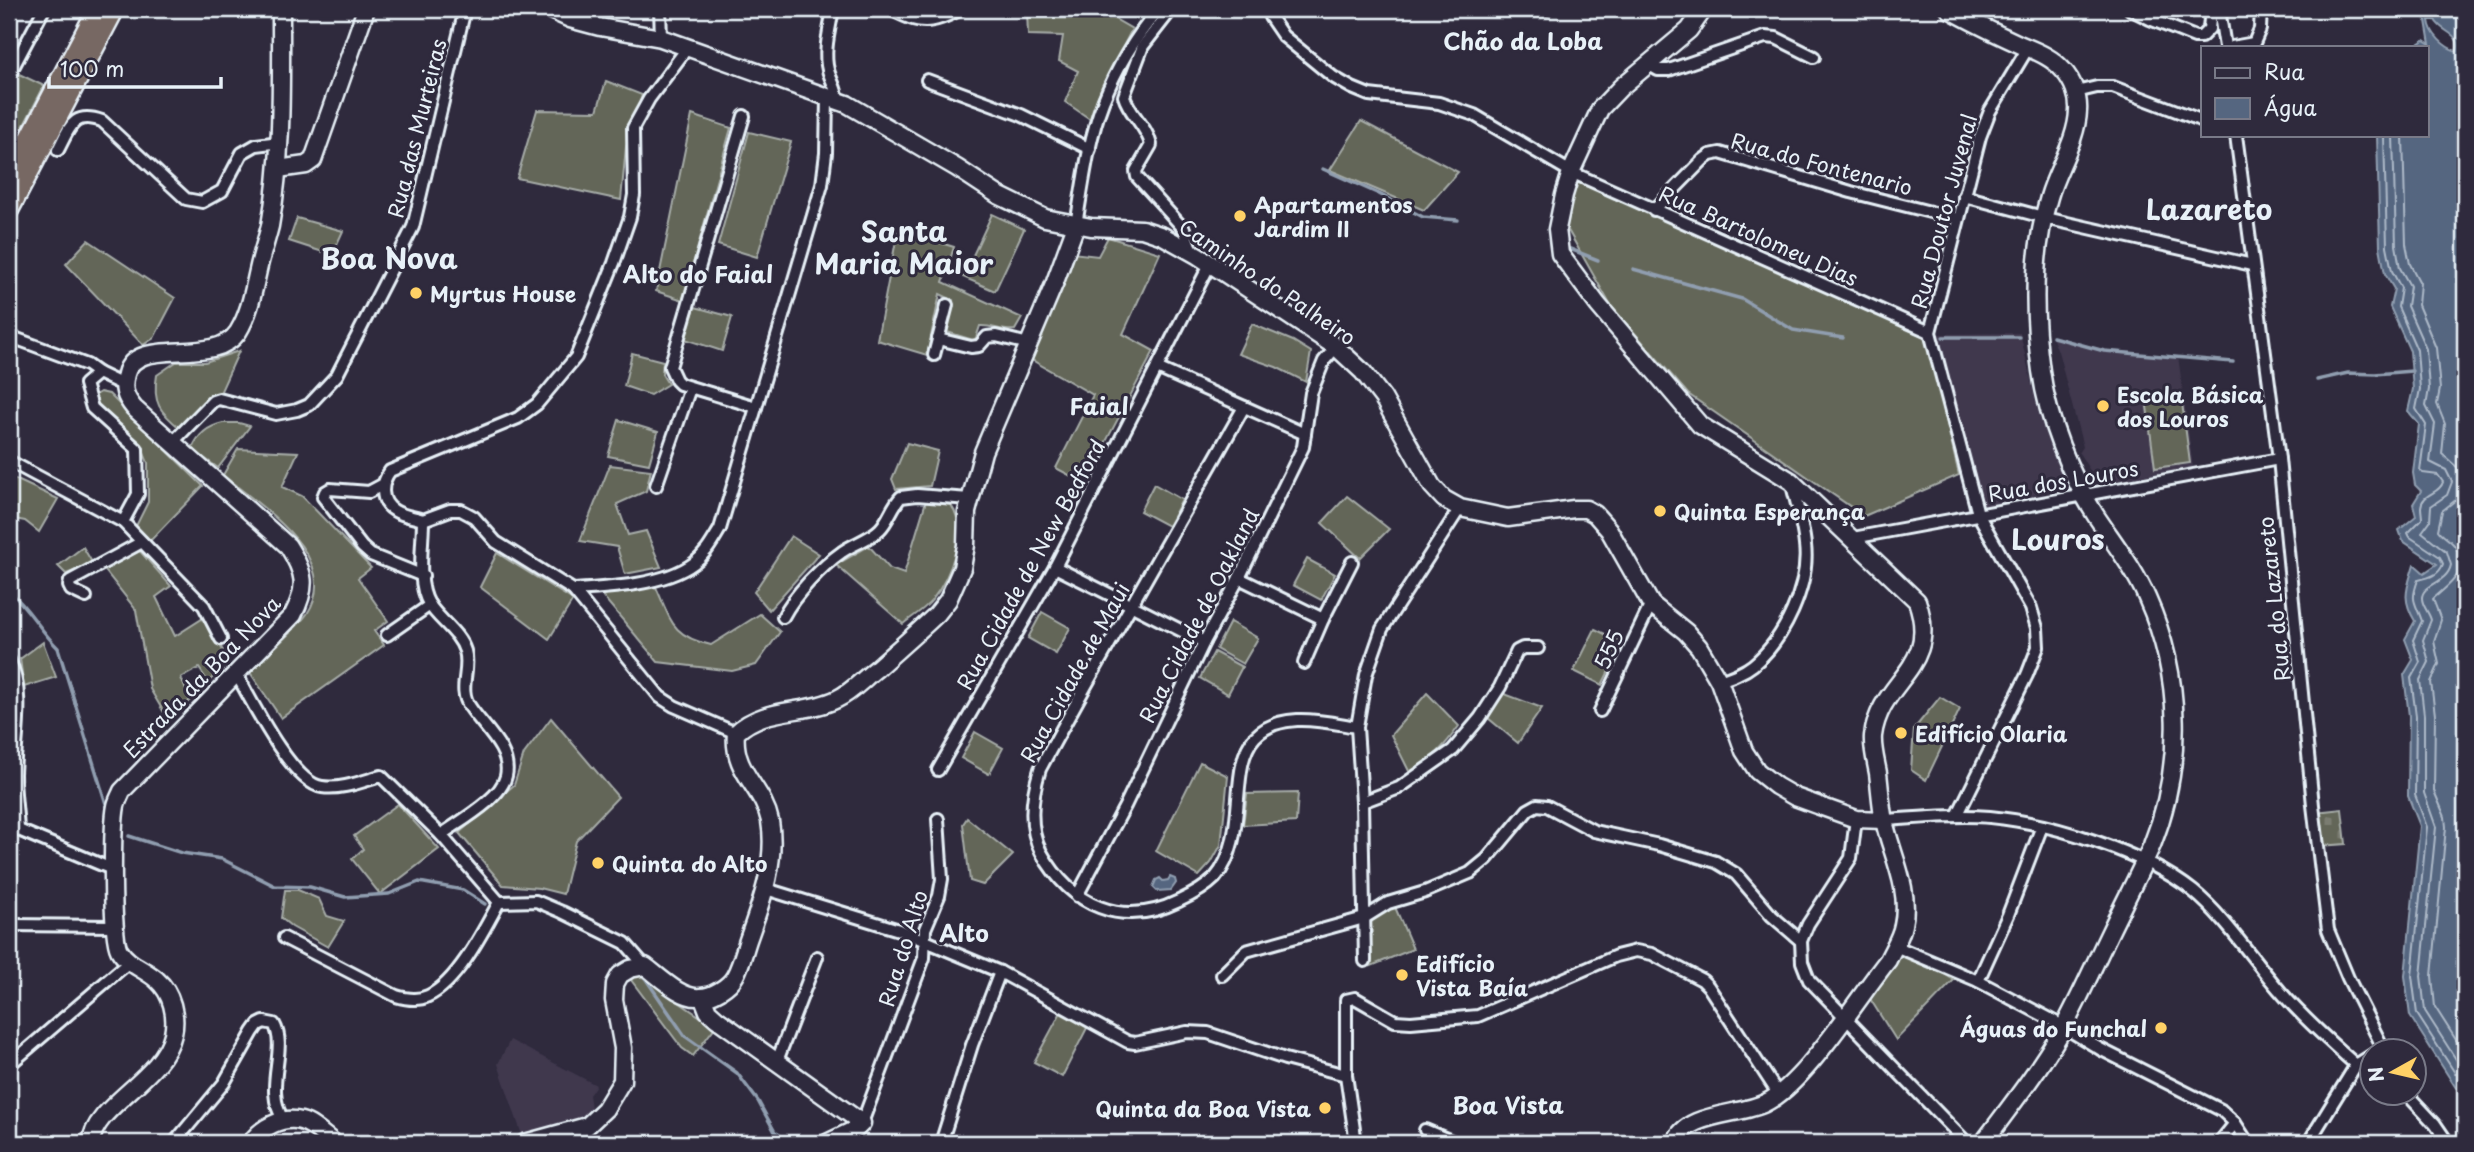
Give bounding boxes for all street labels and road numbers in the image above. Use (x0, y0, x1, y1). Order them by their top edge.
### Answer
street label: Rua das Murteiras (378, 35, 454, 221)
street label: Rua Doutor Juvenal (1902, 110, 1984, 312)
street label: Rua do Fontenario (1728, 123, 1916, 203)
street label: Rua Bartolomeu Dias (1654, 177, 1864, 293)
street label: Caminho do Palheiro (1173, 210, 1363, 352)
street label: Rua Cidade de New Bedford (948, 433, 1112, 695)
street label: Rua dos Louros (1985, 451, 2141, 509)
street label: Rua Cidade de Oakland (1130, 502, 1266, 728)
street label: Rua do Lazareto (2248, 515, 2298, 683)
street label: Rua Cidade de Maui (1011, 576, 1137, 768)
street label: Estrada da Boa Nova (115, 587, 288, 765)
street label: 555 (1585, 624, 1631, 674)
street label: Rua do Alto (869, 886, 935, 1010)

